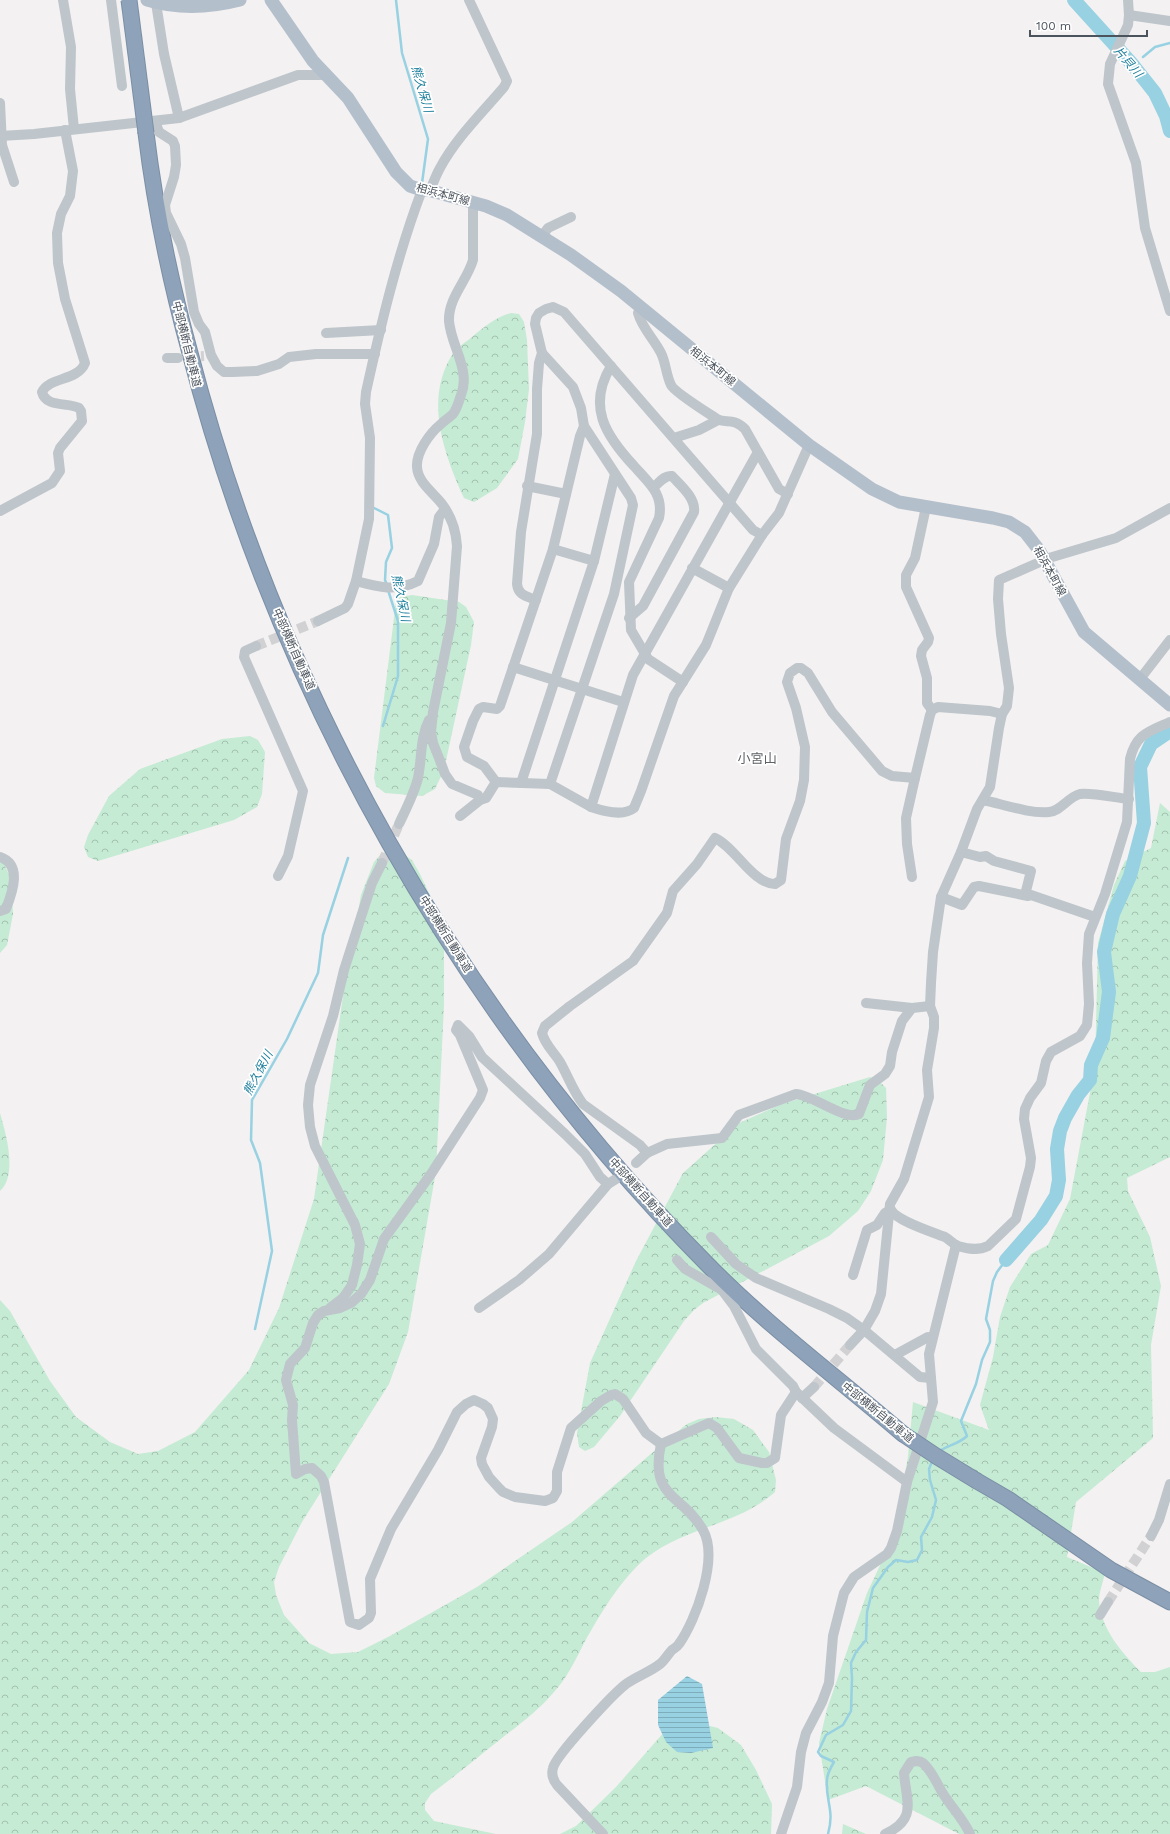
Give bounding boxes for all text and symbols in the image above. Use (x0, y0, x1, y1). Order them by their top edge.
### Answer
scale bar (1030, 12, 1147, 38)
text: 100 m (1036, 19, 1071, 33)
water label: 片貝川 (1111, 44, 1146, 82)
water label: 熊久保川 (409, 64, 436, 116)
street label: 相浜本町線 (415, 181, 471, 208)
street label: 中部横断自動車道 (170, 300, 203, 388)
street label: 相浜本町線 (687, 344, 738, 389)
street label: 相浜本町線 (1031, 544, 1069, 598)
water label: 熊久保川 (389, 573, 413, 625)
street label: 中部横断自動車道 (270, 606, 317, 692)
district label: 小宮山 (737, 751, 777, 766)
street label: 中部横断自動車道 (417, 894, 474, 975)
water label: 熊久保川 (241, 1047, 276, 1097)
street label: 中部横断自動車道 (606, 1155, 675, 1229)
street label: 中部横断自動車道 (839, 1380, 916, 1445)

